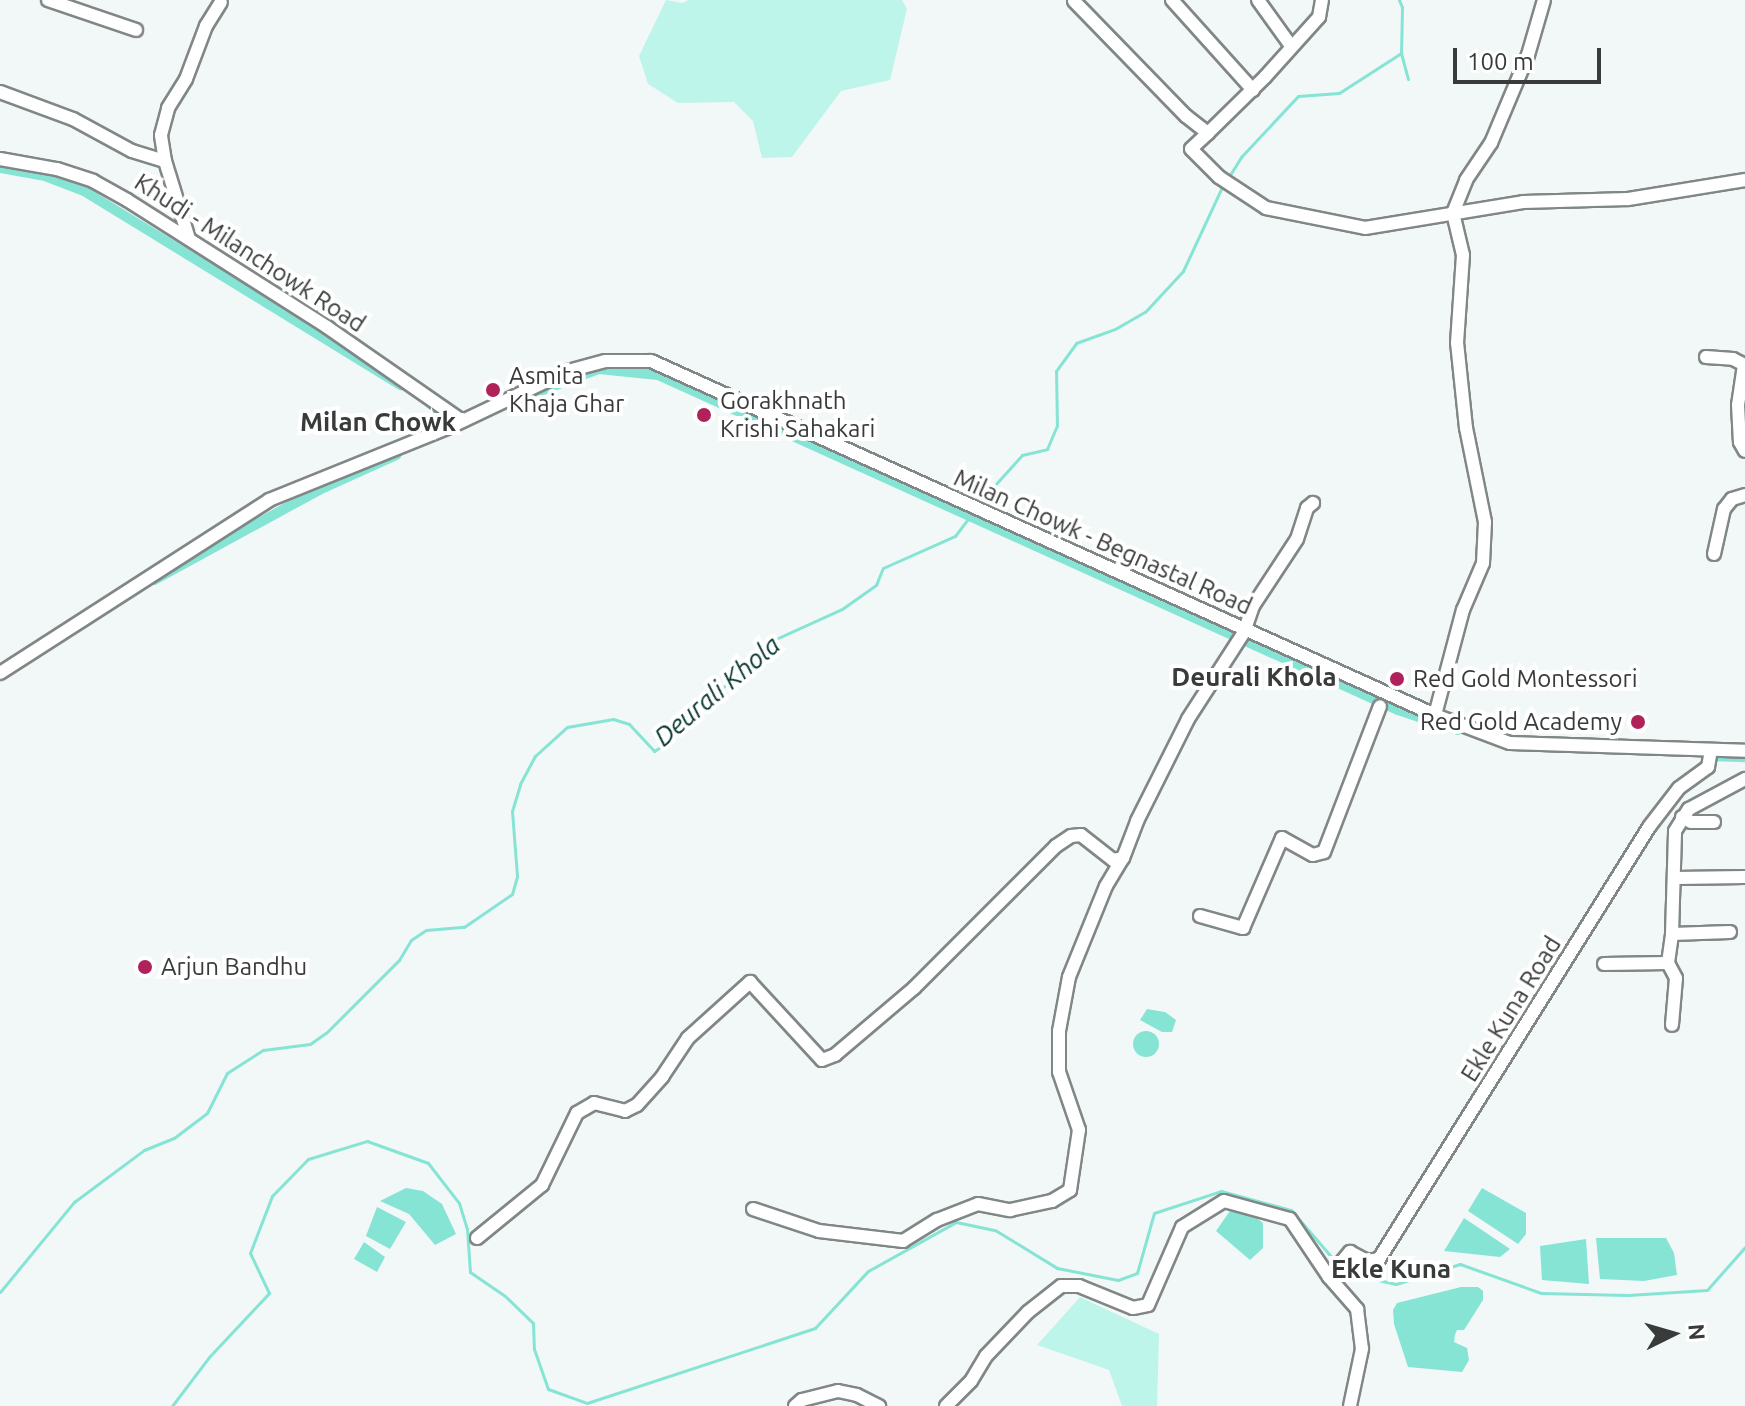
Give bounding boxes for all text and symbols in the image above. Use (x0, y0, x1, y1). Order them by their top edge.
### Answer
scale bar (1457, 32, 1605, 82)
text: 100 m (1467, 48, 1534, 75)
street label: Khudi - Milanchowk Road (129, 168, 371, 338)
place label: Asmita Khaja Ghar (509, 362, 624, 418)
marker: Asmita Khaja Ghar (484, 381, 502, 399)
place label: Gorakhnath Krishi Sahakari (720, 387, 875, 443)
district label: Milan Chowk (300, 406, 456, 438)
marker: Gorakhnath Krishi Sahakari (695, 406, 713, 424)
street label: Milan Chowk - Begnastal Road (949, 463, 1257, 621)
water label: Deurali Khola (648, 629, 786, 753)
district label: Deurali Khola (1171, 661, 1337, 693)
place label: Red Gold Montessori (1413, 665, 1637, 693)
marker: Red Gold Montessori (1388, 670, 1406, 688)
place label: Red Gold Academy (1420, 708, 1622, 736)
marker: Red Gold Academy (1629, 713, 1647, 731)
street label: Ekle Kuna Road (1455, 931, 1567, 1087)
place label: Arjun Bandhu (161, 953, 307, 981)
marker: Arjun Bandhu (136, 958, 154, 976)
district label: Ekle Kuna (1331, 1253, 1451, 1285)
north arrow (1633, 1294, 1713, 1374)
text: N (1684, 1323, 1711, 1341)

